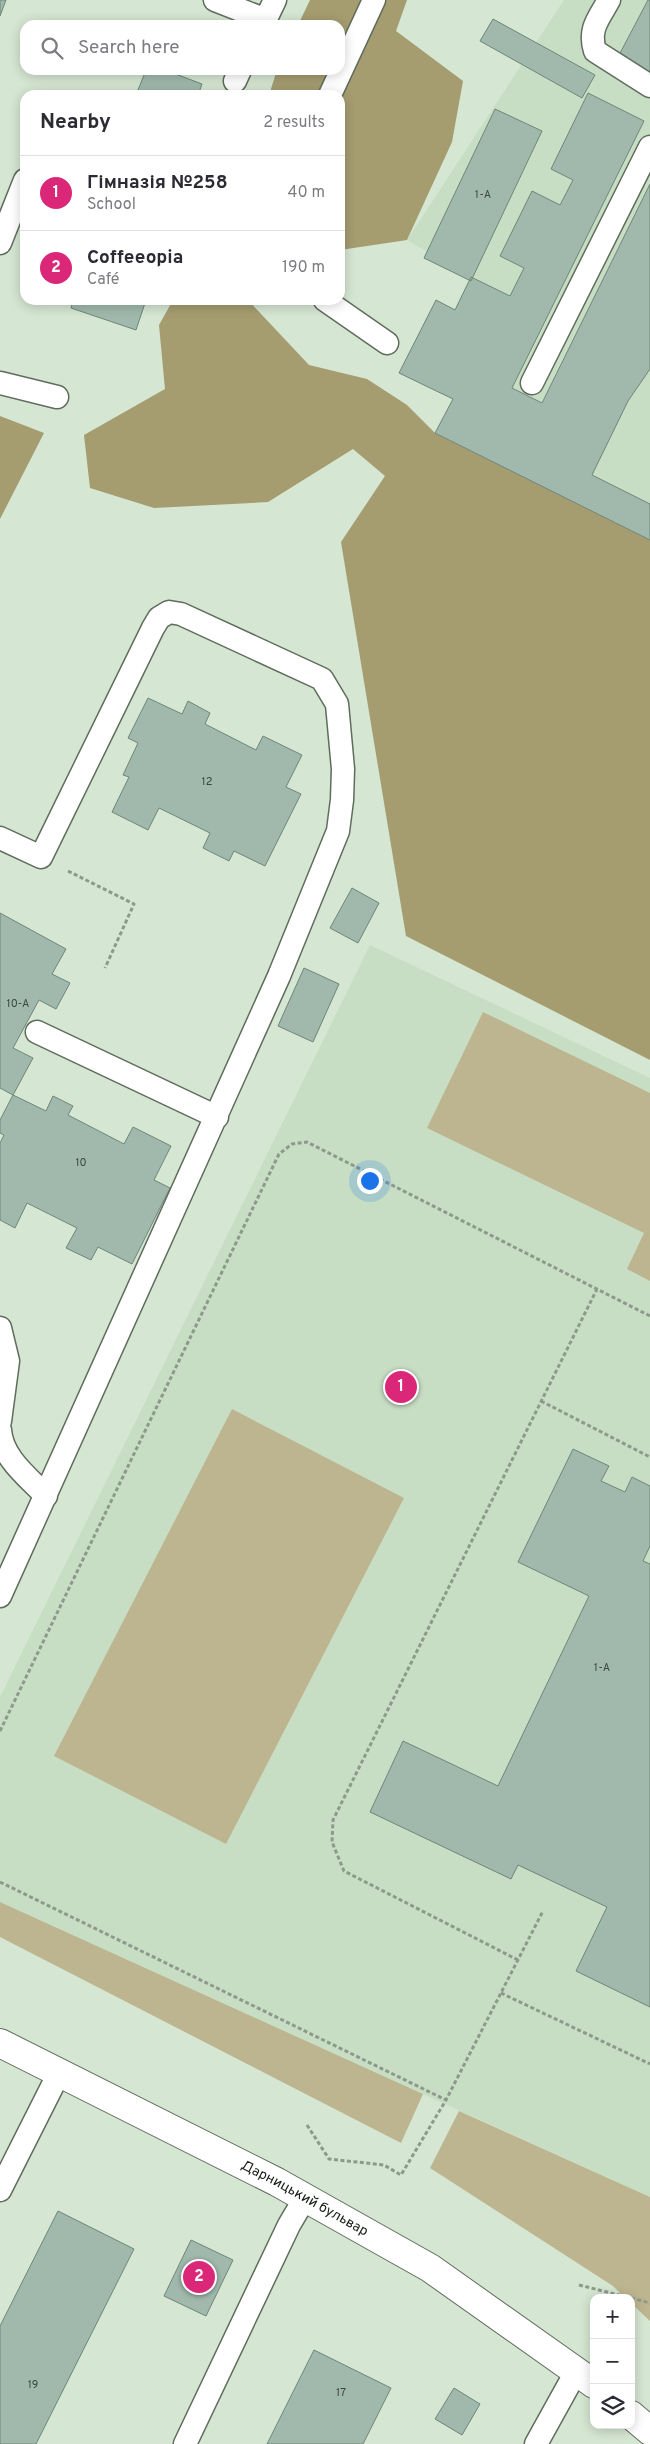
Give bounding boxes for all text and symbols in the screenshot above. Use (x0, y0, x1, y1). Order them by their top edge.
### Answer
search box (20, 20, 345, 75)
icon: search (38, 34, 66, 62)
text: Search here (78, 36, 180, 60)
text: Nearby (40, 109, 111, 136)
text: 2 results (263, 113, 325, 133)
text: Гімназія №258 (87, 171, 228, 195)
text: 1 (53, 183, 59, 203)
text: 40 m (287, 183, 325, 203)
house number: 1-А (475, 188, 491, 202)
text: School (87, 195, 136, 215)
text: Coffeeopia (87, 246, 183, 270)
text: 2 (51, 258, 61, 278)
text: 190 m (282, 258, 325, 278)
text: Café (87, 270, 119, 290)
house number: 12 (202, 775, 212, 789)
house number: 10-А (7, 997, 29, 1011)
house number: 10 (75, 1156, 87, 1170)
your location (357, 1168, 383, 1194)
pin: 1 (385, 1368, 417, 1406)
house number: 1-А (594, 1661, 610, 1675)
street label: Дарницький бульвар (238, 2157, 371, 2240)
pin: 2 (183, 2258, 215, 2296)
map controls (590, 2294, 635, 2429)
button: + (590, 2294, 635, 2339)
button: − (590, 2339, 635, 2384)
house number: 19 (28, 2378, 38, 2392)
button: layers (590, 2384, 635, 2429)
house number: 17 (336, 2386, 346, 2400)

